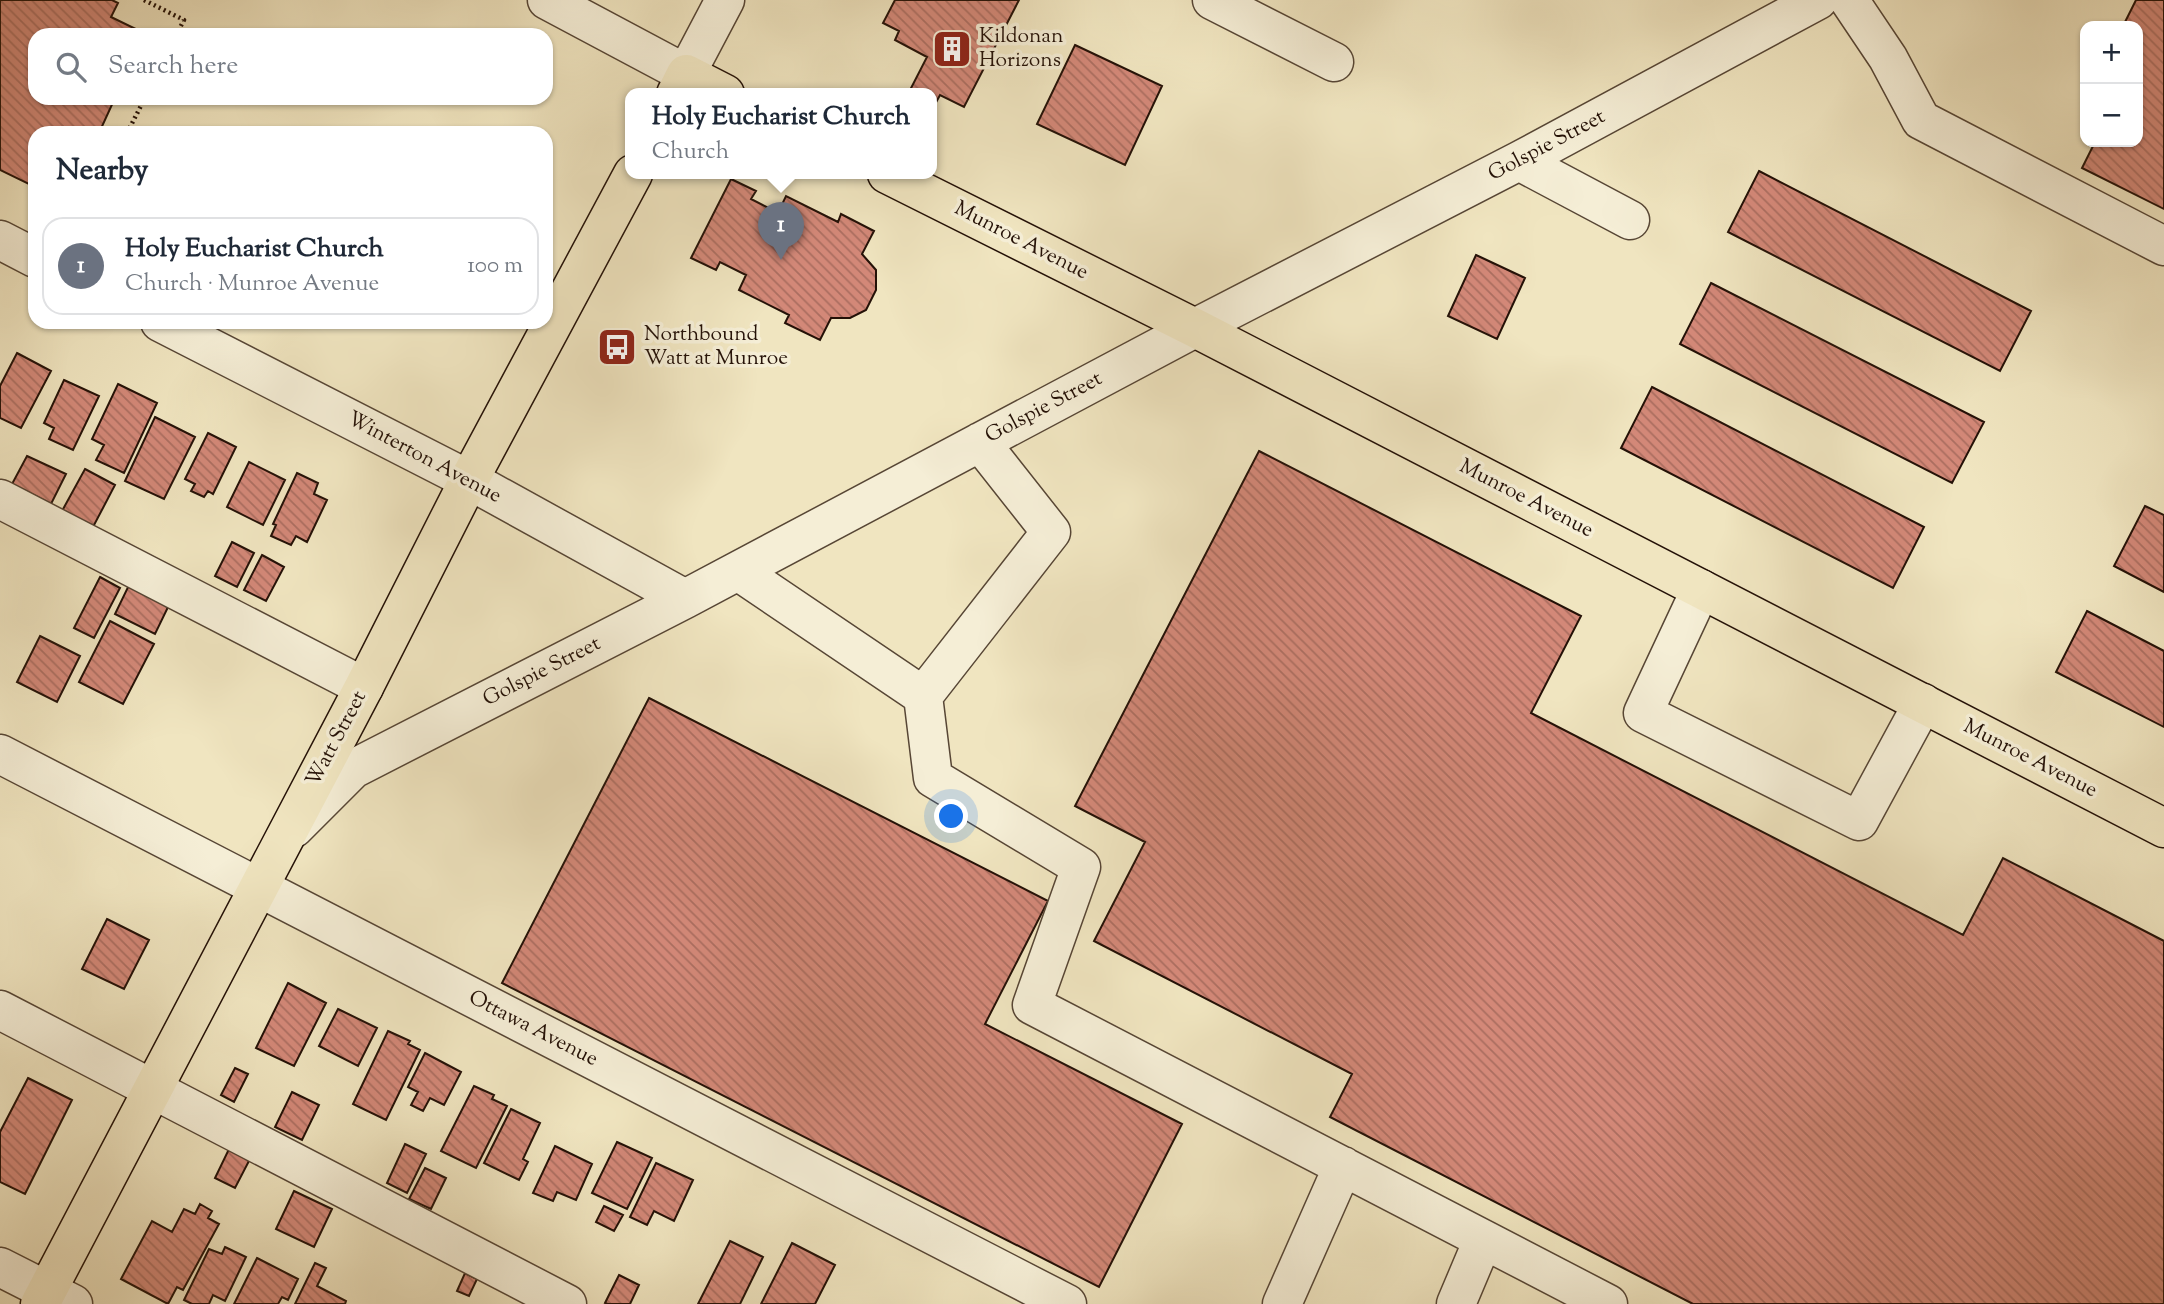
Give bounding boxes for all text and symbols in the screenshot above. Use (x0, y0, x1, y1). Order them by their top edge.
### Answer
map controls (2080, 21, 2143, 147)
button: + (2080, 21, 2143, 84)
place label: Kildonan Horizons (979, 22, 1063, 76)
search box (28, 28, 553, 105)
building icon: Kildonan Horizons (931, 28, 973, 70)
icon: search (52, 48, 90, 86)
text: Search here (108, 48, 238, 85)
button: − (2080, 84, 2143, 147)
popup (625, 88, 937, 179)
text: Holy Eucharist Church (652, 99, 910, 136)
street label: Golspie Street (1483, 103, 1611, 189)
text: Church (652, 136, 729, 169)
text: Nearby (56, 150, 148, 193)
street label: Munroe Avenue (949, 194, 1093, 288)
pin: 1 (758, 202, 804, 260)
text: Holy Eucharist Church (125, 231, 384, 268)
text: 1 (77, 250, 85, 283)
text: 100 m (467, 250, 523, 283)
text: Church · Munroe Avenue (125, 268, 379, 301)
place label: Northbound Watt at Munroe (644, 320, 788, 374)
bus stop icon: Northbound Watt at Munroe (596, 326, 638, 368)
street label: Golspie Street (980, 365, 1108, 451)
street label: Winterton Avenue (342, 405, 506, 511)
street label: Munroe Avenue (1454, 452, 1598, 546)
street label: Golspie Street (478, 629, 606, 715)
street label: Watt Street (299, 686, 375, 792)
street label: Munroe Avenue (1958, 712, 2102, 806)
your location (934, 799, 968, 833)
street label: Ottawa Avenue (463, 983, 603, 1075)

